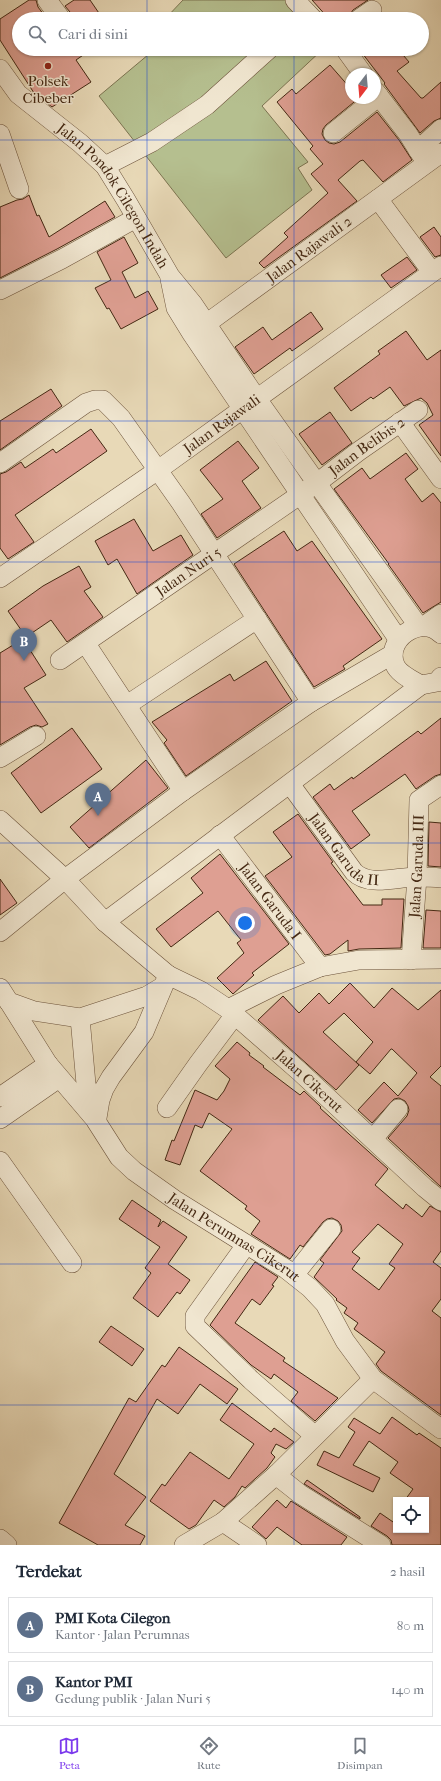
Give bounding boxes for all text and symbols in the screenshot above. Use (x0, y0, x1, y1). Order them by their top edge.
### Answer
search box (12, 12, 429, 56)
icon: search (26, 23, 48, 45)
text: Cari di sini (58, 25, 128, 43)
marker: Polsek Cibeber (43, 61, 53, 71)
north arrow (345, 68, 381, 104)
place label: Polsek Cibeber (22, 72, 74, 107)
street label: Jalan Pondok Cilegon Indah (52, 119, 173, 272)
street label: Jalan Rajawali 2 (262, 212, 356, 287)
street label: Jalan Rajawali (179, 390, 264, 458)
street label: Jalan Belibis 2 (324, 413, 409, 480)
street label: Jalan Nuri 5 (151, 543, 225, 601)
pin: B (11, 628, 37, 661)
pin: A (85, 783, 111, 816)
street label: Jalan Garuda II (305, 809, 380, 889)
street label: Jalan Garuda III (405, 814, 428, 920)
street label: Jalan Garuda I (235, 858, 305, 943)
your location (235, 913, 255, 933)
street label: Jalan Cikerut (271, 1045, 347, 1117)
street label: Jalan Perumnas Cikerut (164, 1188, 304, 1286)
map controls (393, 1497, 429, 1533)
button: locate (393, 1497, 429, 1533)
text: Terdekat (16, 1561, 82, 1581)
text: 2 hasil (390, 1564, 425, 1579)
text: PMI Kota Cilegon (55, 1609, 171, 1627)
text: A (26, 1618, 34, 1633)
text: 80 m (397, 1618, 424, 1633)
text: Kantor · Jalan Perumnas (55, 1627, 190, 1642)
text: Kantor PMI (55, 1673, 133, 1691)
text: B (26, 1682, 34, 1697)
text: 140 m (391, 1682, 424, 1697)
text: Gedung publik · Jalan Nuri 5 (55, 1691, 211, 1706)
tab: Peta (58, 1735, 80, 1772)
tab: Rute (197, 1735, 220, 1772)
tab: Disimpan (337, 1735, 383, 1772)

